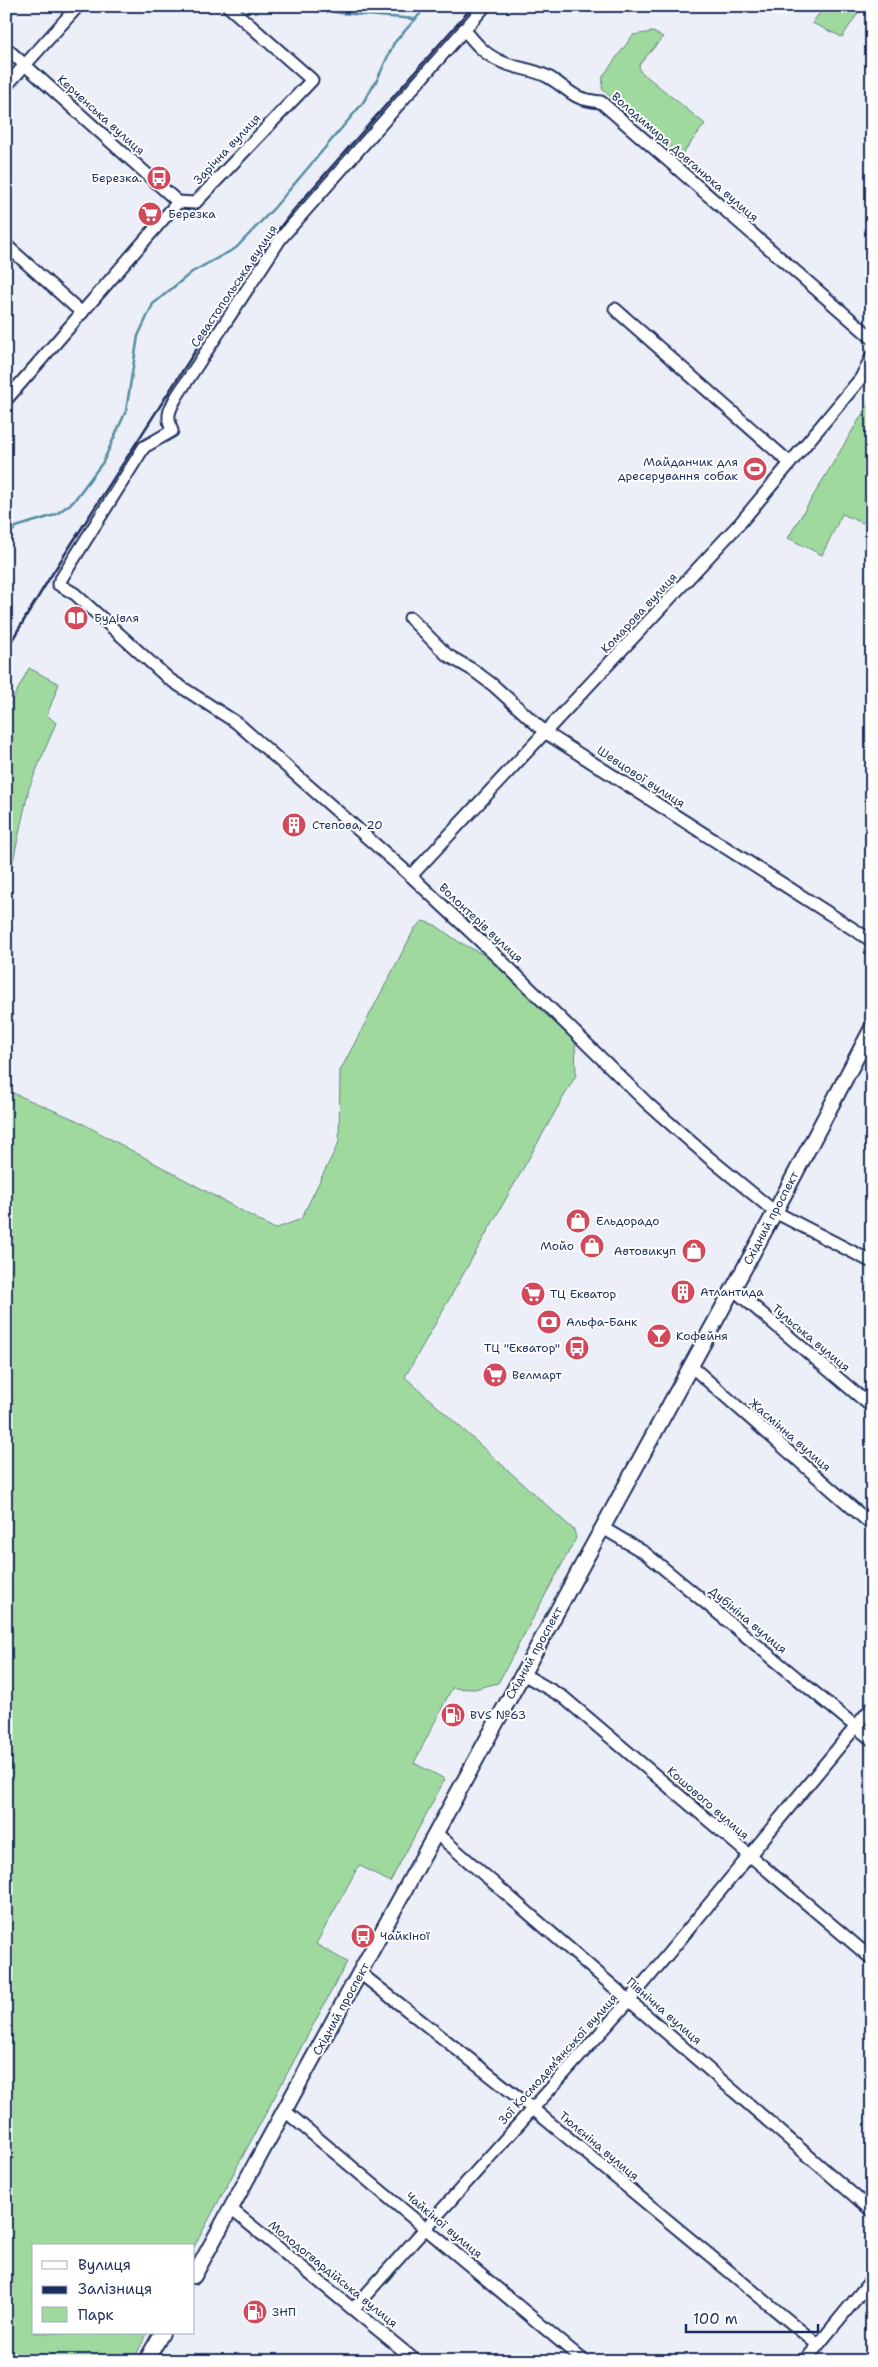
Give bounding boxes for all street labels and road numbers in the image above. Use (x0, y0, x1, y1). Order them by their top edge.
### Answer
street label: Керченська вулиця (54, 71, 148, 159)
street label: Володимира Довганюка вулиця (608, 89, 762, 225)
street label: Зарічна вулиця (190, 110, 264, 188)
street label: Севастопольська вулиця (187, 222, 281, 350)
street label: Комарова вулиця (597, 569, 681, 657)
street label: Шевцової вулиця (594, 743, 688, 811)
street label: Волонтерів вулиця (435, 880, 527, 966)
street label: Східний проспект (740, 1168, 803, 1268)
street label: Тульська вулиця (769, 1301, 853, 1375)
street label: Жасмінна вулиця (746, 1395, 834, 1475)
street label: Дубініна вулиця (706, 1583, 790, 1657)
street label: Східний проспект (502, 1603, 567, 1702)
street label: Кошового вулиця (664, 1763, 752, 1843)
street label: Східний проспект (309, 1959, 374, 2058)
street label: Північна вулиця (623, 1974, 705, 2048)
street label: Зої Космодем’янської вулиця (495, 1990, 621, 2128)
street label: Тюлєніна вулиця (556, 2108, 642, 2184)
street label: Чайкіної вулиця (402, 2188, 486, 2262)
street label: Молодогвардійська вулиця (265, 2217, 401, 2331)

